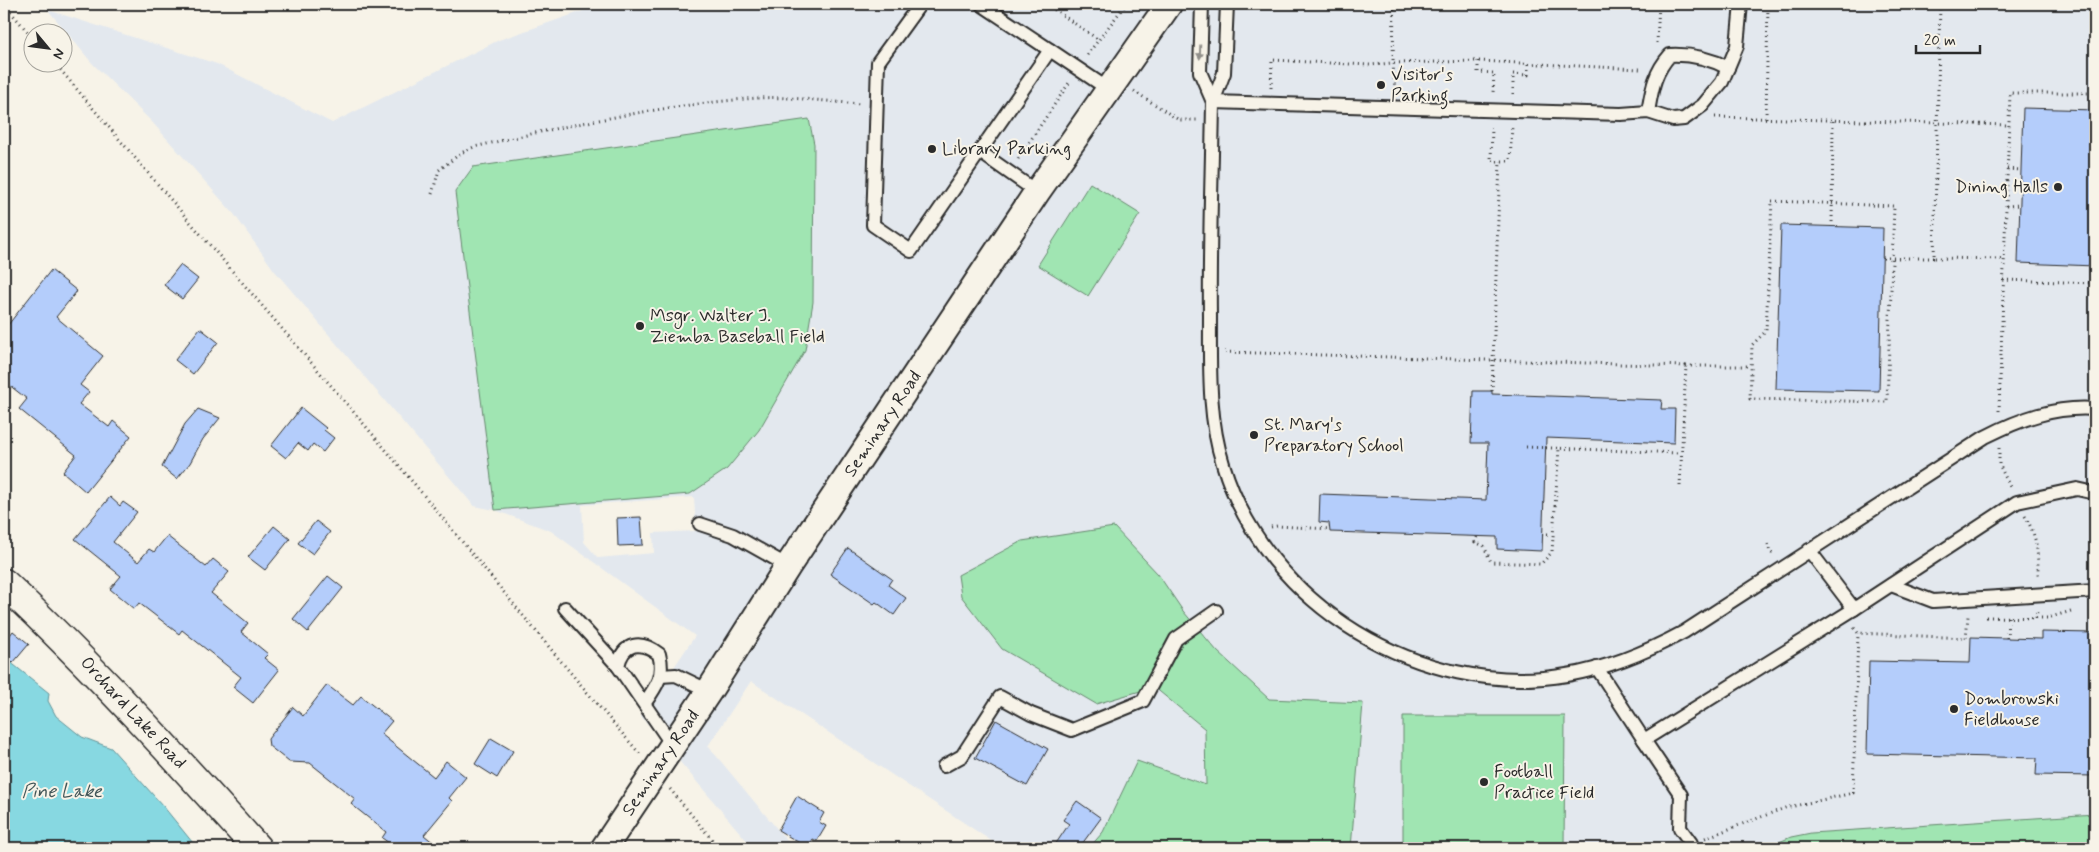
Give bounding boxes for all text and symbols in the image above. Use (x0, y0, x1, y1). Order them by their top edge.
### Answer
north arrow (22, 22, 72, 72)
scale bar (1916, 22, 1980, 54)
text: 20 m (1924, 31, 1956, 51)
text: N (48, 45, 69, 62)
one-way arrow (1196, 45, 1204, 61)
place label: Visitor's Parking (1391, 63, 1453, 110)
marker: Visitor's Parking (1375, 79, 1387, 91)
place label: Library Parking (942, 137, 1071, 161)
marker: Library Parking (926, 143, 938, 155)
place label: Dining Halls (1955, 175, 2048, 199)
marker: Dining Halls (2052, 181, 2064, 193)
place label: Msgr. Walter J. Ziemba Baseball Field (650, 304, 825, 349)
marker: Msgr. Walter J. Ziemba Baseball Field (634, 320, 646, 332)
street label: Seminary Road (839, 366, 927, 482)
place label: St. Mary's Preparatory School (1264, 413, 1404, 458)
marker: St. Mary's Preparatory School (1248, 429, 1260, 441)
street label: Orchard Lake Road (75, 652, 191, 774)
place label: Dombrowski Fieldhouse (1964, 687, 2059, 732)
marker: Dombrowski Fieldhouse (1948, 703, 1960, 715)
street label: Seminary Road (617, 705, 705, 821)
place label: Football Practice Field (1494, 760, 1594, 805)
marker: Football Practice Field (1478, 776, 1490, 788)
water label: Pine Lake (22, 779, 103, 804)

